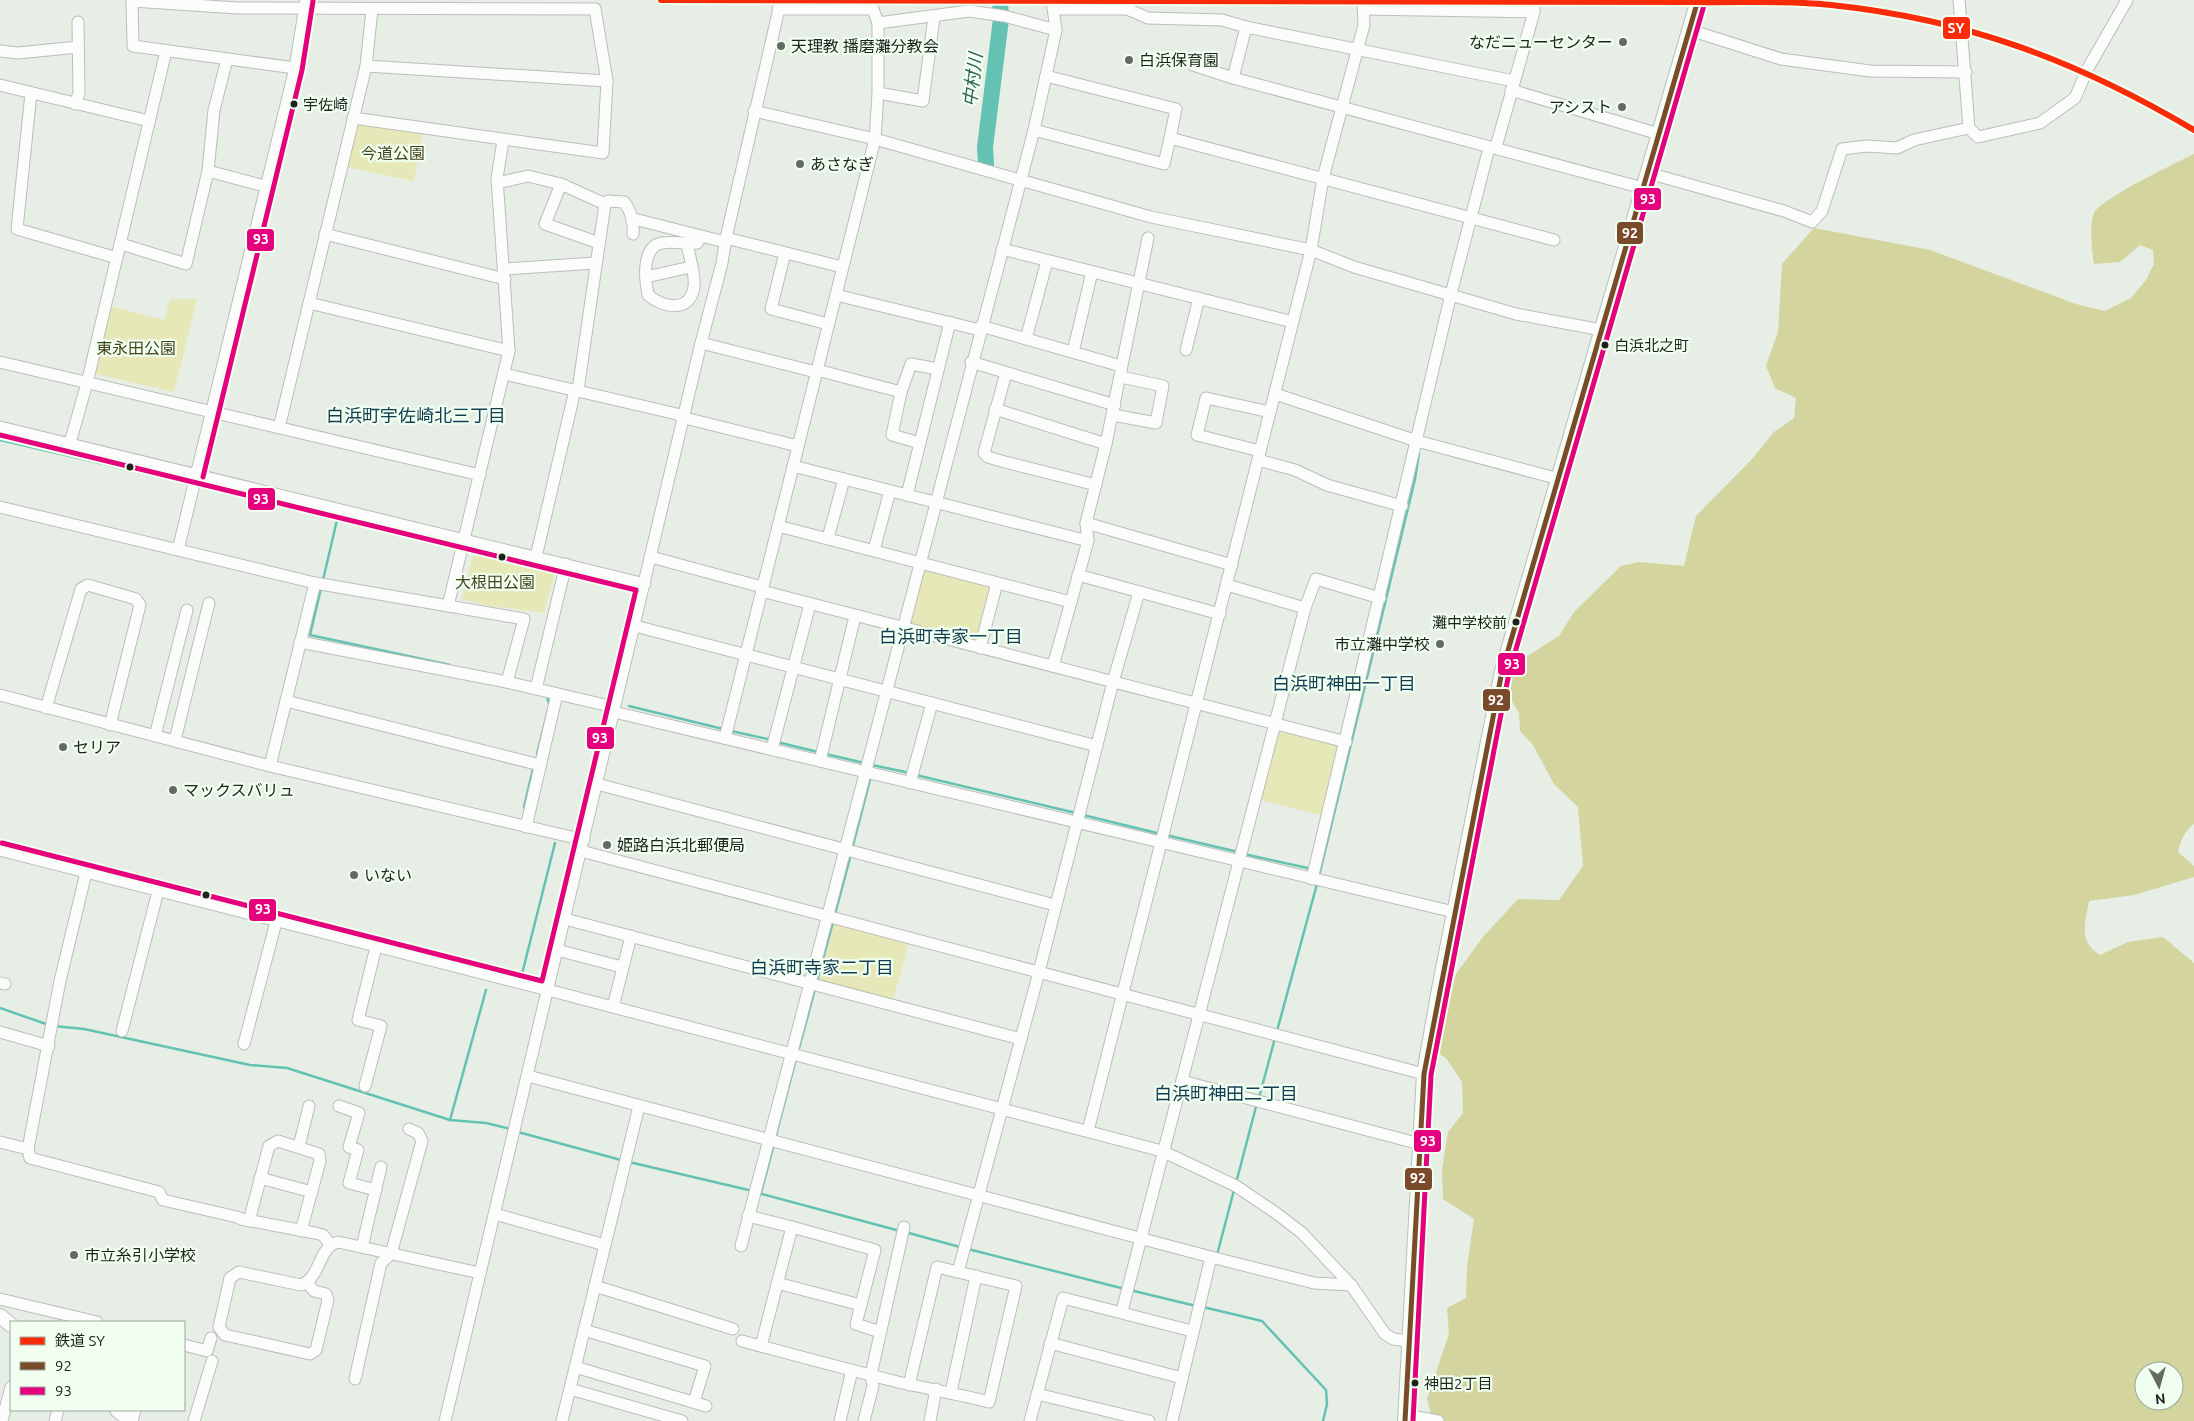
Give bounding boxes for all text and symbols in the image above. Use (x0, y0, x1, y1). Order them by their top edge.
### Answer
line badge: SY (1942, 16, 1971, 40)
text: SY (1948, 20, 1964, 36)
place label: なだニューセンター (1469, 33, 1613, 51)
marker: なだニューセンター (1617, 36, 1629, 48)
place label: 天理教 播磨灘分教会 (791, 37, 939, 55)
marker: 天理教 播磨灘分教会 (775, 40, 787, 52)
water label: 中村川 (959, 50, 985, 108)
place label: 白浜保育園 (1139, 51, 1219, 69)
marker: 白浜保育園 (1123, 54, 1135, 66)
place label: 宇佐崎 (303, 96, 348, 113)
place label: アシスト (1549, 98, 1612, 116)
marker: 宇佐崎 (289, 99, 299, 109)
marker: アシスト (1616, 101, 1628, 113)
park label: 今道公園 (361, 144, 425, 162)
place label: あさなぎ (810, 155, 874, 173)
marker: あさなぎ (794, 158, 806, 170)
line badge: 93 (1633, 187, 1662, 211)
text: 93 (1640, 191, 1656, 207)
line badge: 92 (1616, 221, 1644, 245)
text: 92 (1622, 225, 1638, 241)
line badge: 93 (246, 228, 275, 252)
text: 93 (253, 231, 269, 247)
place label: 白浜北之町 (1614, 337, 1689, 354)
park label: 東永田公園 (96, 339, 176, 357)
marker: 白浜北之町 (1600, 340, 1610, 350)
district label: 白浜町宇佐崎北三丁目 (326, 405, 506, 425)
unlabelled marker (125, 462, 135, 472)
line badge: 93 (247, 487, 276, 511)
text: 93 (253, 491, 269, 507)
unlabelled marker (497, 552, 507, 562)
park label: 大根田公園 (455, 573, 535, 591)
place label: 灘中学校前 (1432, 614, 1507, 631)
marker: 灘中学校前 (1511, 617, 1521, 627)
district label: 白浜町寺家一丁目 (879, 626, 1023, 646)
place label: 市立灘中学校 (1334, 635, 1430, 653)
marker: 市立灘中学校 (1434, 638, 1446, 650)
line badge: 93 (1497, 652, 1526, 676)
text: 93 (1504, 656, 1520, 672)
district label: 白浜町神田一丁目 (1272, 673, 1416, 693)
line badge: 92 (1482, 688, 1511, 712)
text: 92 (1488, 692, 1504, 708)
line badge: 93 (586, 726, 615, 750)
text: 93 (592, 730, 608, 746)
place label: セリア (73, 738, 121, 756)
marker: セリア (57, 741, 69, 753)
place label: マックスバリュ (183, 781, 295, 799)
marker: マックスバリュ (167, 784, 179, 796)
place label: 姫路白浜北郵便局 (617, 836, 745, 854)
marker: 姫路白浜北郵便局 (601, 839, 613, 851)
place label: いない (364, 866, 412, 884)
marker: いない (348, 869, 360, 881)
unlabelled marker (201, 890, 211, 900)
line badge: 93 (248, 898, 277, 922)
text: 93 (255, 901, 271, 917)
district label: 白浜町寺家二丁目 (750, 957, 894, 977)
district label: 白浜町神田二丁目 (1154, 1083, 1298, 1103)
line badge: 93 (1413, 1129, 1442, 1153)
text: 93 (1420, 1133, 1436, 1149)
line badge: 92 (1404, 1167, 1433, 1191)
text: 92 (1410, 1170, 1426, 1186)
place label: 市立糸引小学校 (84, 1246, 196, 1264)
marker: 市立糸引小学校 (68, 1249, 80, 1261)
legend (10, 1321, 185, 1411)
text: 鉄道 SY (55, 1332, 105, 1349)
text: 92 (55, 1357, 72, 1374)
north arrow (2134, 1361, 2184, 1411)
place label: 神田2丁目 (1424, 1375, 1492, 1392)
marker: 神田2丁目 (1410, 1378, 1420, 1388)
text: 93 (55, 1382, 72, 1399)
text: N (2154, 1390, 2166, 1407)

